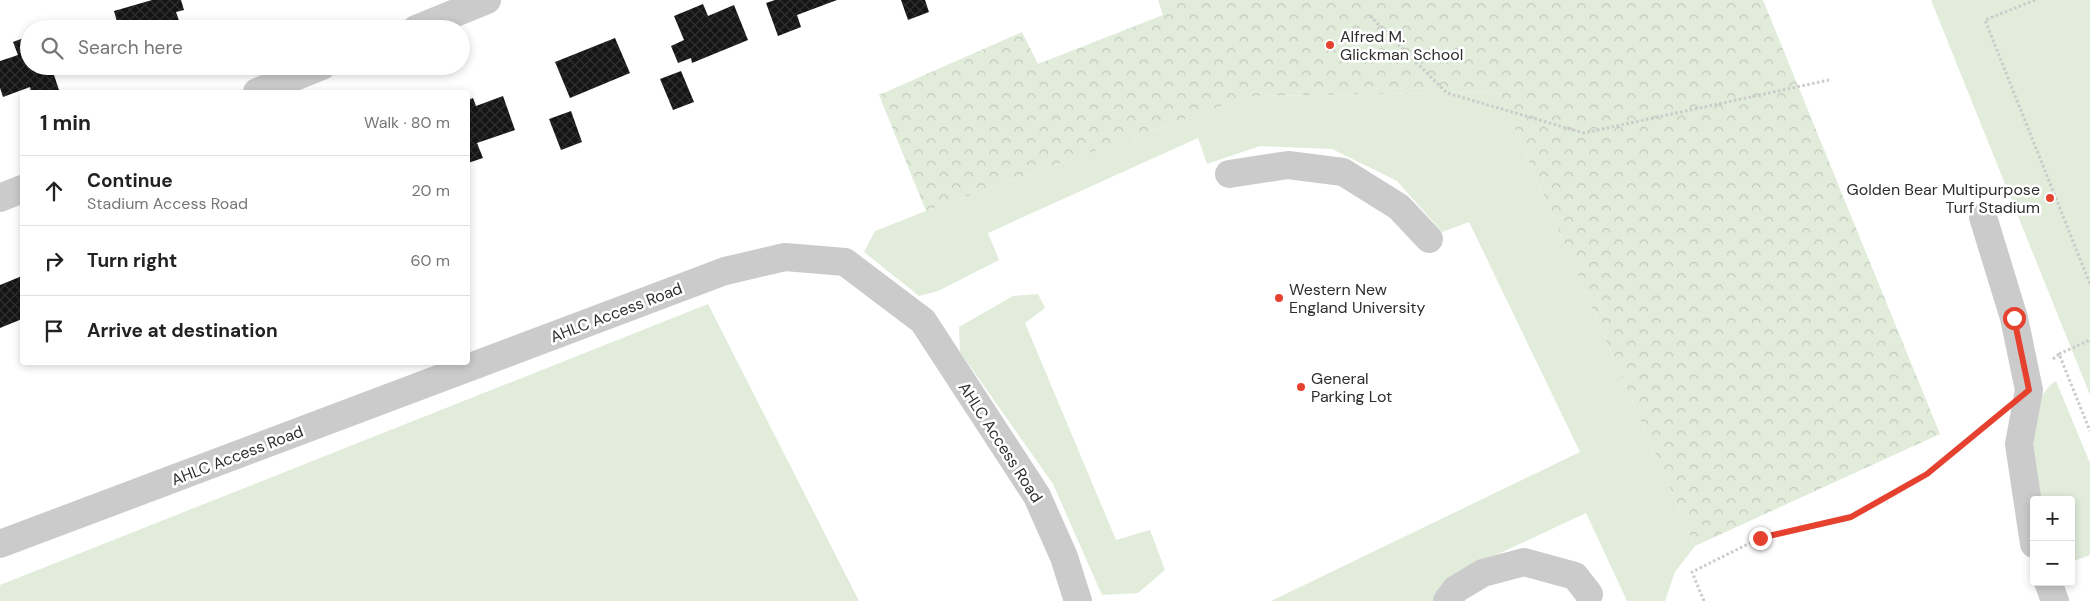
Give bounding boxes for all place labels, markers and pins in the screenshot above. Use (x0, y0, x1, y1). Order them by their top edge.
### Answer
place label: Alfred M. Glickman School (1340, 26, 1463, 65)
marker: Alfred M. Glickman School (1324, 39, 1336, 51)
place label: Golden Bear Multipurpose Turf Stadium (1847, 179, 2040, 218)
marker: Golden Bear Multipurpose Turf Stadium (2044, 192, 2056, 204)
place label: Western New England University (1289, 279, 1426, 318)
marker: Western New England University (1273, 292, 1285, 304)
place label: General Parking Lot (1311, 368, 1392, 407)
marker: General Parking Lot (1295, 381, 1307, 393)

